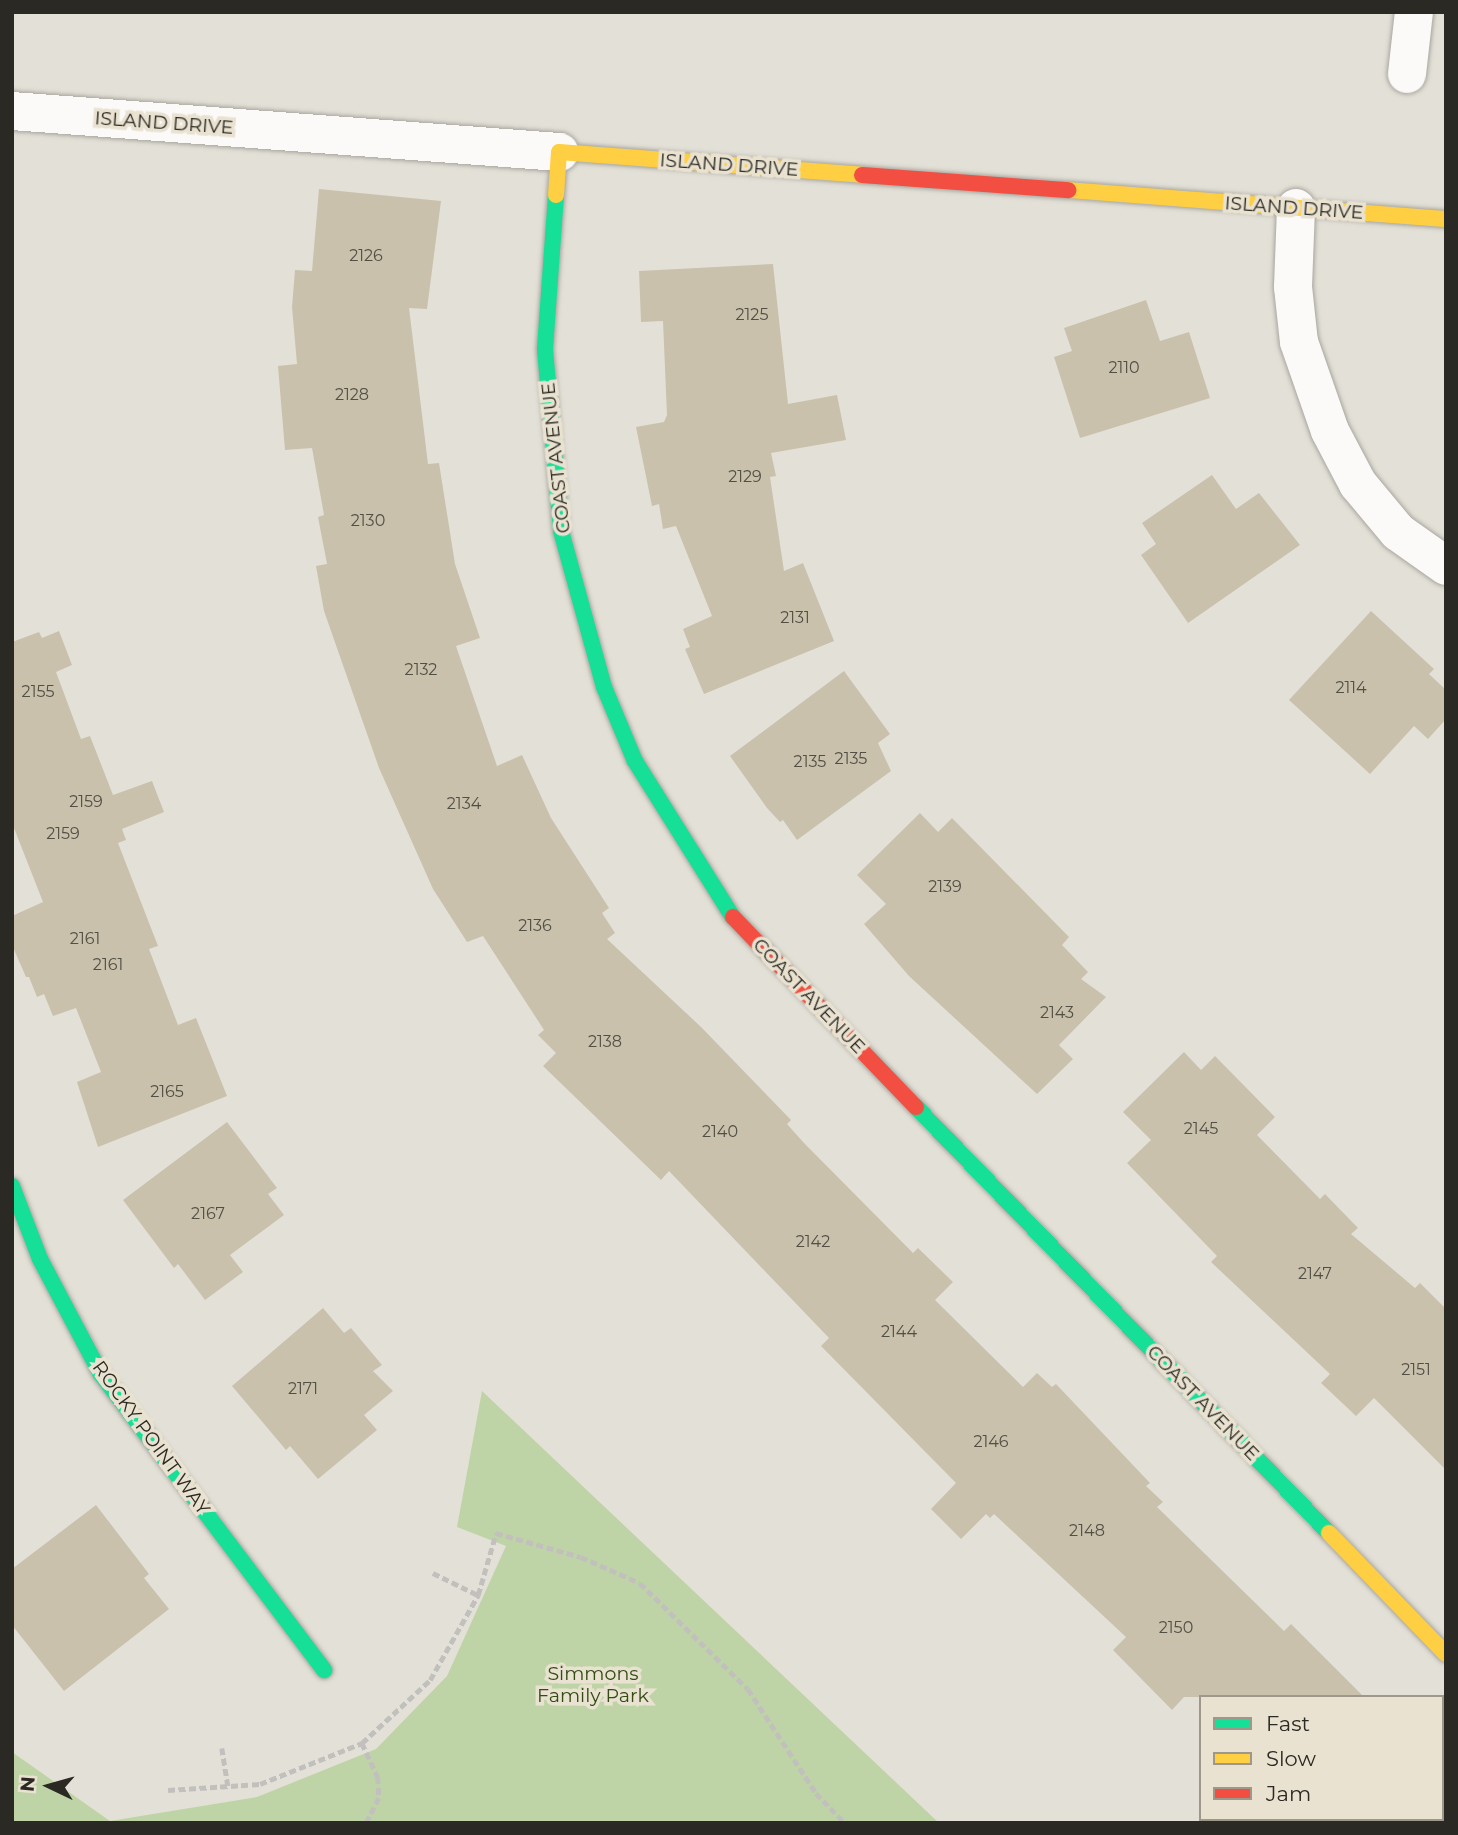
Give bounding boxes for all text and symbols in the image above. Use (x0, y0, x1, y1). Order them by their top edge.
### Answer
street label: ISLAND DRIVE (94, 107, 234, 139)
street label: ISLAND DRIVE (659, 149, 799, 181)
street label: ISLAND DRIVE (1224, 192, 1364, 224)
house number: 2126 (349, 246, 383, 266)
house number: 2125 (735, 305, 769, 325)
house number: 2110 (1108, 358, 1140, 378)
street label: COAST AVENUE (537, 382, 575, 534)
house number: 2128 (335, 385, 369, 405)
house number: 2129 (728, 467, 762, 487)
house number: 2130 (351, 511, 385, 531)
house number: 2131 (780, 608, 810, 628)
house number: 2132 (405, 660, 437, 680)
house number: 2114 (1335, 678, 1367, 698)
house number: 2155 (22, 682, 54, 702)
house number: 2135 (835, 749, 867, 769)
house number: 2135 (794, 752, 826, 772)
house number: 2159 (69, 792, 103, 812)
house number: 2134 (447, 794, 481, 814)
house number: 2159 (46, 824, 80, 844)
house number: 2139 (928, 877, 962, 897)
house number: 2136 (518, 916, 552, 936)
house number: 2161 (70, 929, 100, 949)
street label: COAST AVENUE (748, 934, 870, 1058)
house number: 2161 (93, 955, 123, 975)
house number: 2143 (1040, 1003, 1074, 1023)
house number: 2138 (588, 1032, 622, 1052)
house number: 2165 (150, 1082, 184, 1102)
house number: 2145 (1184, 1119, 1218, 1139)
house number: 2140 (702, 1122, 738, 1142)
house number: 2167 (191, 1204, 225, 1224)
house number: 2142 (796, 1232, 830, 1252)
house number: 2147 (1298, 1264, 1332, 1284)
house number: 2144 (881, 1322, 917, 1342)
street label: COAST AVENUE (1142, 1341, 1264, 1465)
street label: ROCKY POINT WAY (88, 1357, 214, 1519)
house number: 2151 (1401, 1360, 1431, 1380)
house number: 2171 (288, 1379, 318, 1399)
house number: 2146 (973, 1432, 1009, 1452)
house number: 2148 (1069, 1521, 1105, 1541)
house number: 2150 (1159, 1618, 1193, 1638)
park label: Simmons Family Park (537, 1663, 649, 1707)
legend (1199, 1695, 1444, 1821)
text: Fast (1266, 1711, 1310, 1736)
text: Slow (1266, 1746, 1316, 1771)
north arrow (14, 1751, 84, 1821)
text: N (15, 1775, 40, 1793)
text: Jam (1266, 1781, 1311, 1806)

